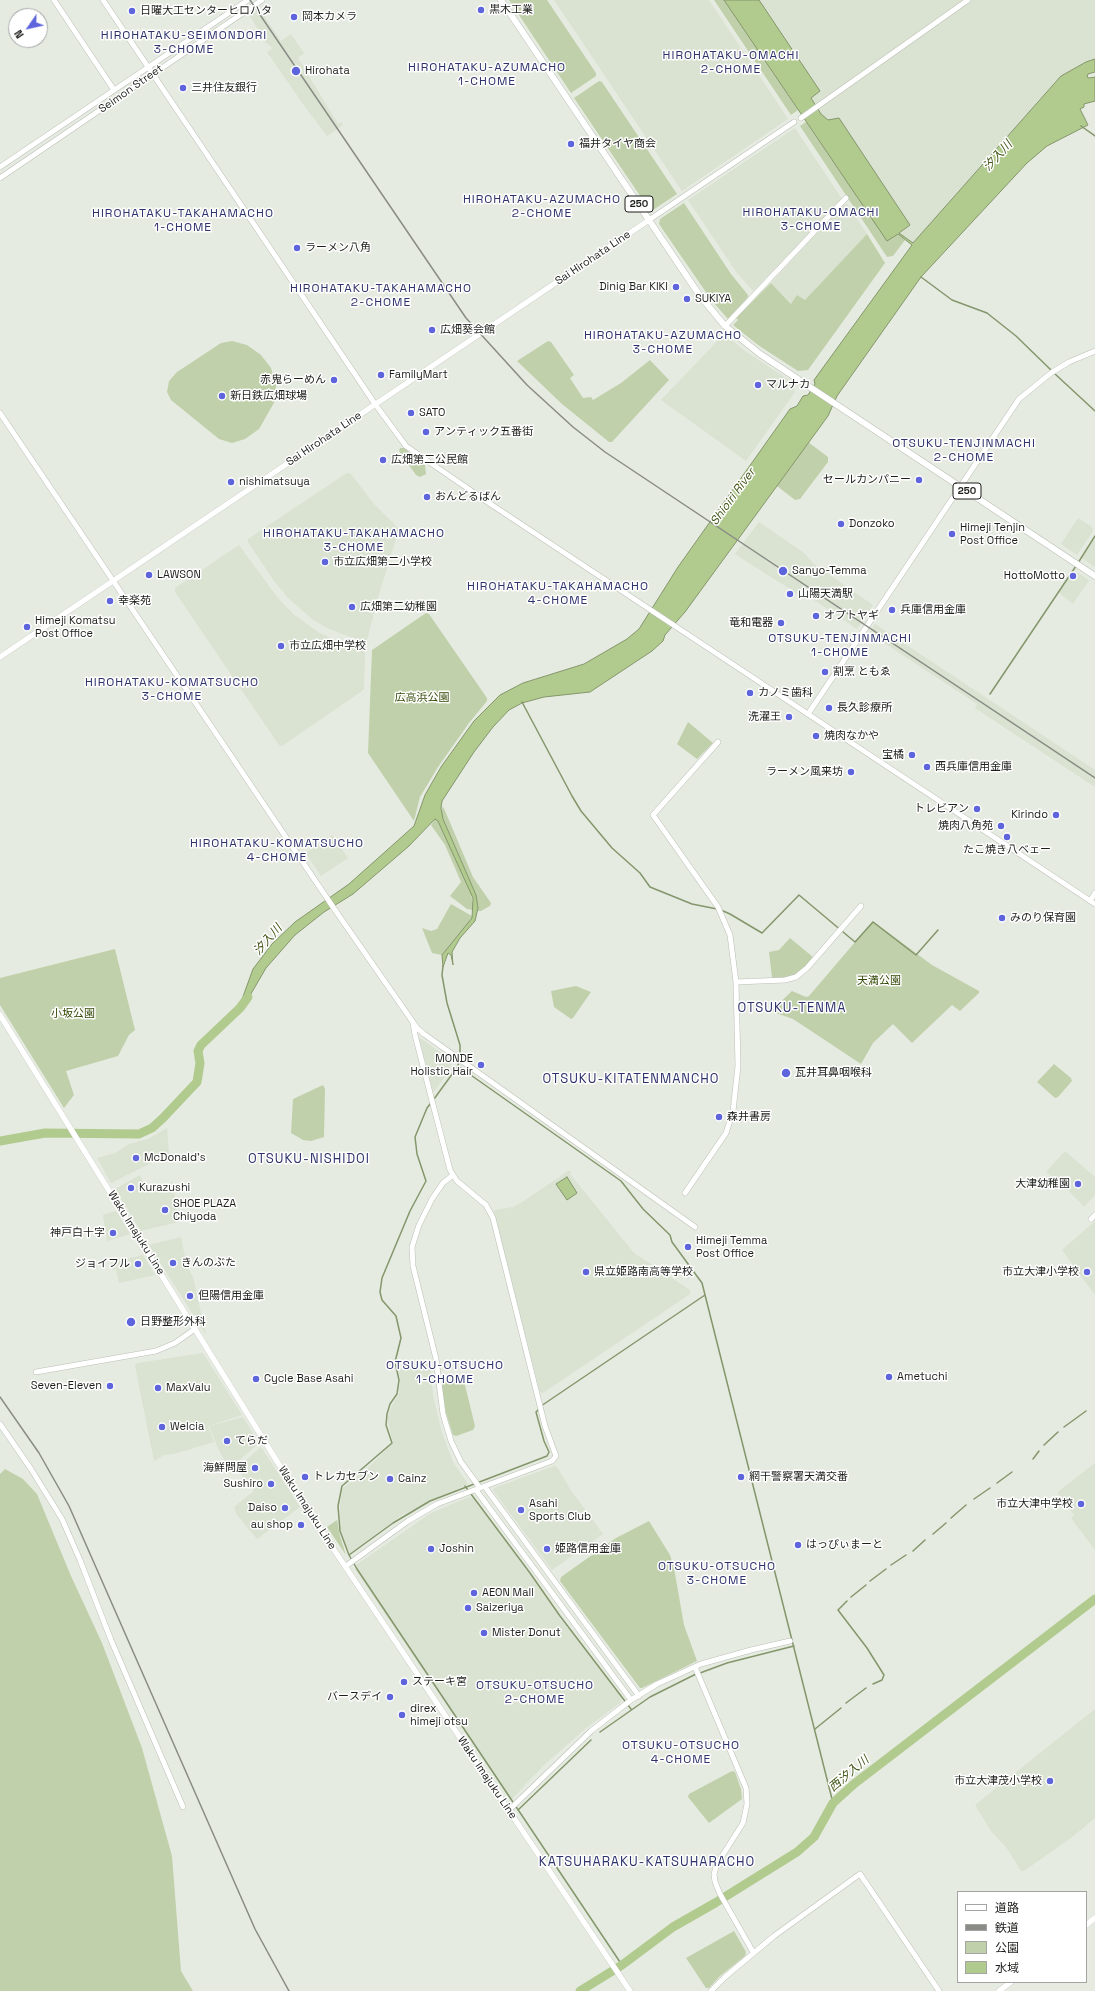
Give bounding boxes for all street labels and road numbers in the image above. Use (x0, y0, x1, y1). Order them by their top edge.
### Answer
street label: Seimon Street (96, 62, 166, 116)
road number: 250 (625, 196, 653, 212)
street label: Sai Hirohata Line (553, 228, 633, 288)
street label: Sai Hirohata Line (284, 409, 364, 469)
road number: 250 (953, 483, 981, 499)
street label: Waku Imajuku Line (105, 1189, 167, 1277)
street label: Waku Imajuku Line (275, 1464, 339, 1552)
street label: Waku Imajuku Line (455, 1734, 519, 1822)

